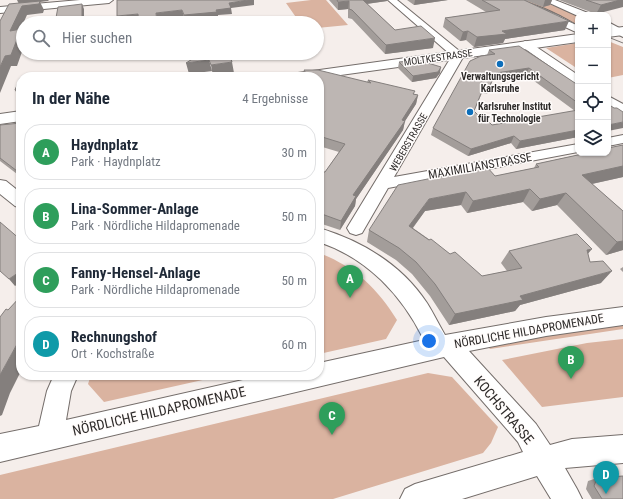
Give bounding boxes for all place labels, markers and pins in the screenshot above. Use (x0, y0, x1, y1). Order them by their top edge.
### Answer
marker: Verwaltungsgericht Karlsruhe (495, 59, 505, 69)
place label: Verwaltungsgericht Karlsruhe (461, 71, 539, 94)
place label: Karlsruher Institut für Technologie (478, 101, 551, 124)
marker: Karlsruher Institut für Technologie (465, 107, 475, 117)
pin: A (337, 265, 363, 298)
pin: B (558, 346, 584, 379)
pin: C (319, 402, 345, 435)
pin: D (593, 461, 619, 494)

